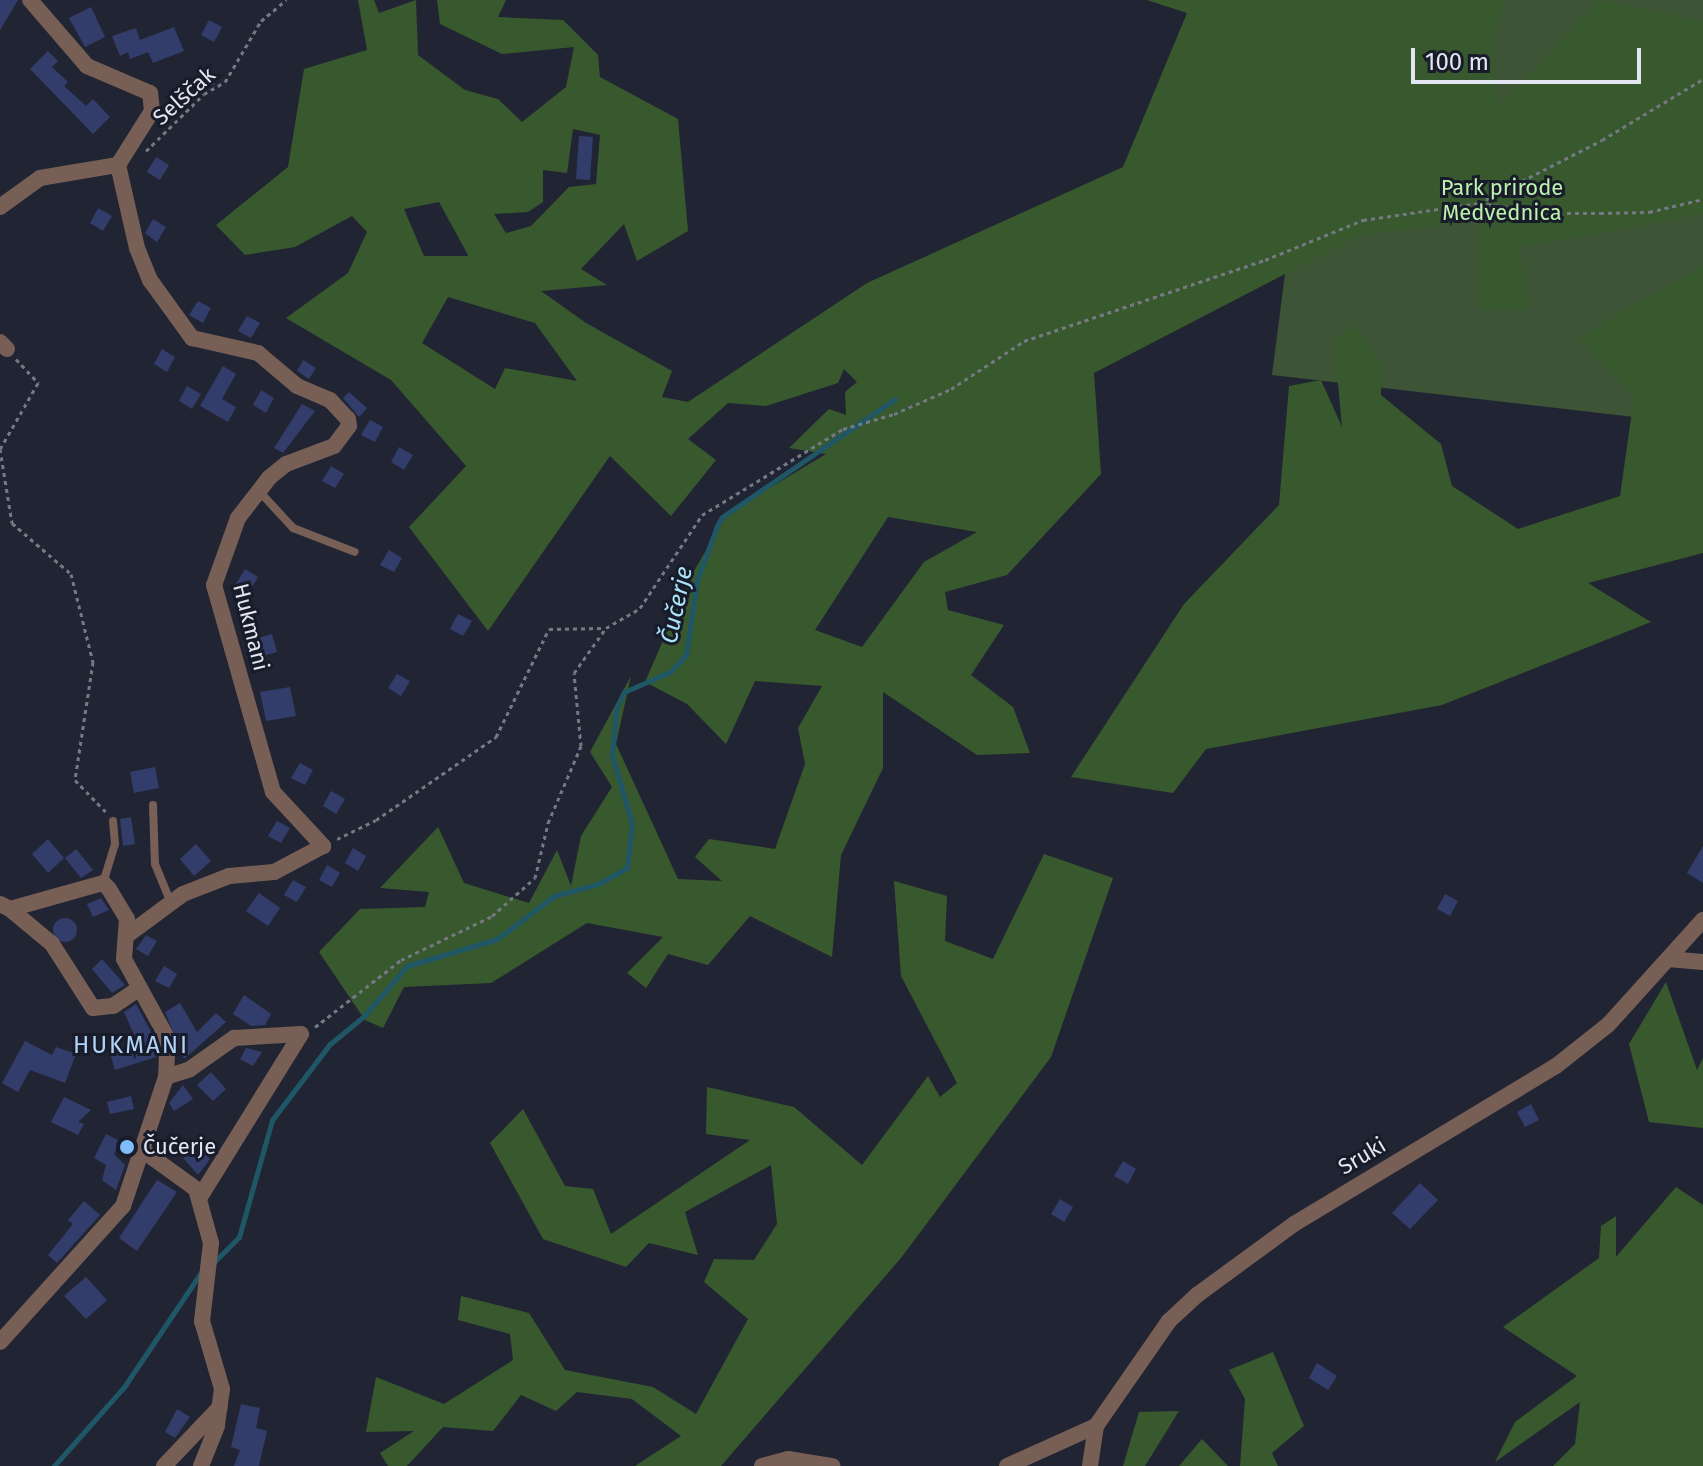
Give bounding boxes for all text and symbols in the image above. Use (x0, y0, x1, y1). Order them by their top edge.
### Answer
scale bar (1415, 32, 1645, 82)
text: 100 m (1425, 48, 1489, 76)
street label: Selščak (148, 61, 220, 131)
park label: Park prirode Medvednica (1441, 174, 1563, 226)
water label: Čučerje (655, 564, 699, 646)
street label: Hukmani (227, 581, 275, 673)
district label: HUKMANI (73, 1032, 189, 1060)
street label: Sruki (1333, 1132, 1391, 1180)
place label: Čučerje (143, 1134, 216, 1160)
marker: Čučerje (118, 1138, 136, 1156)

